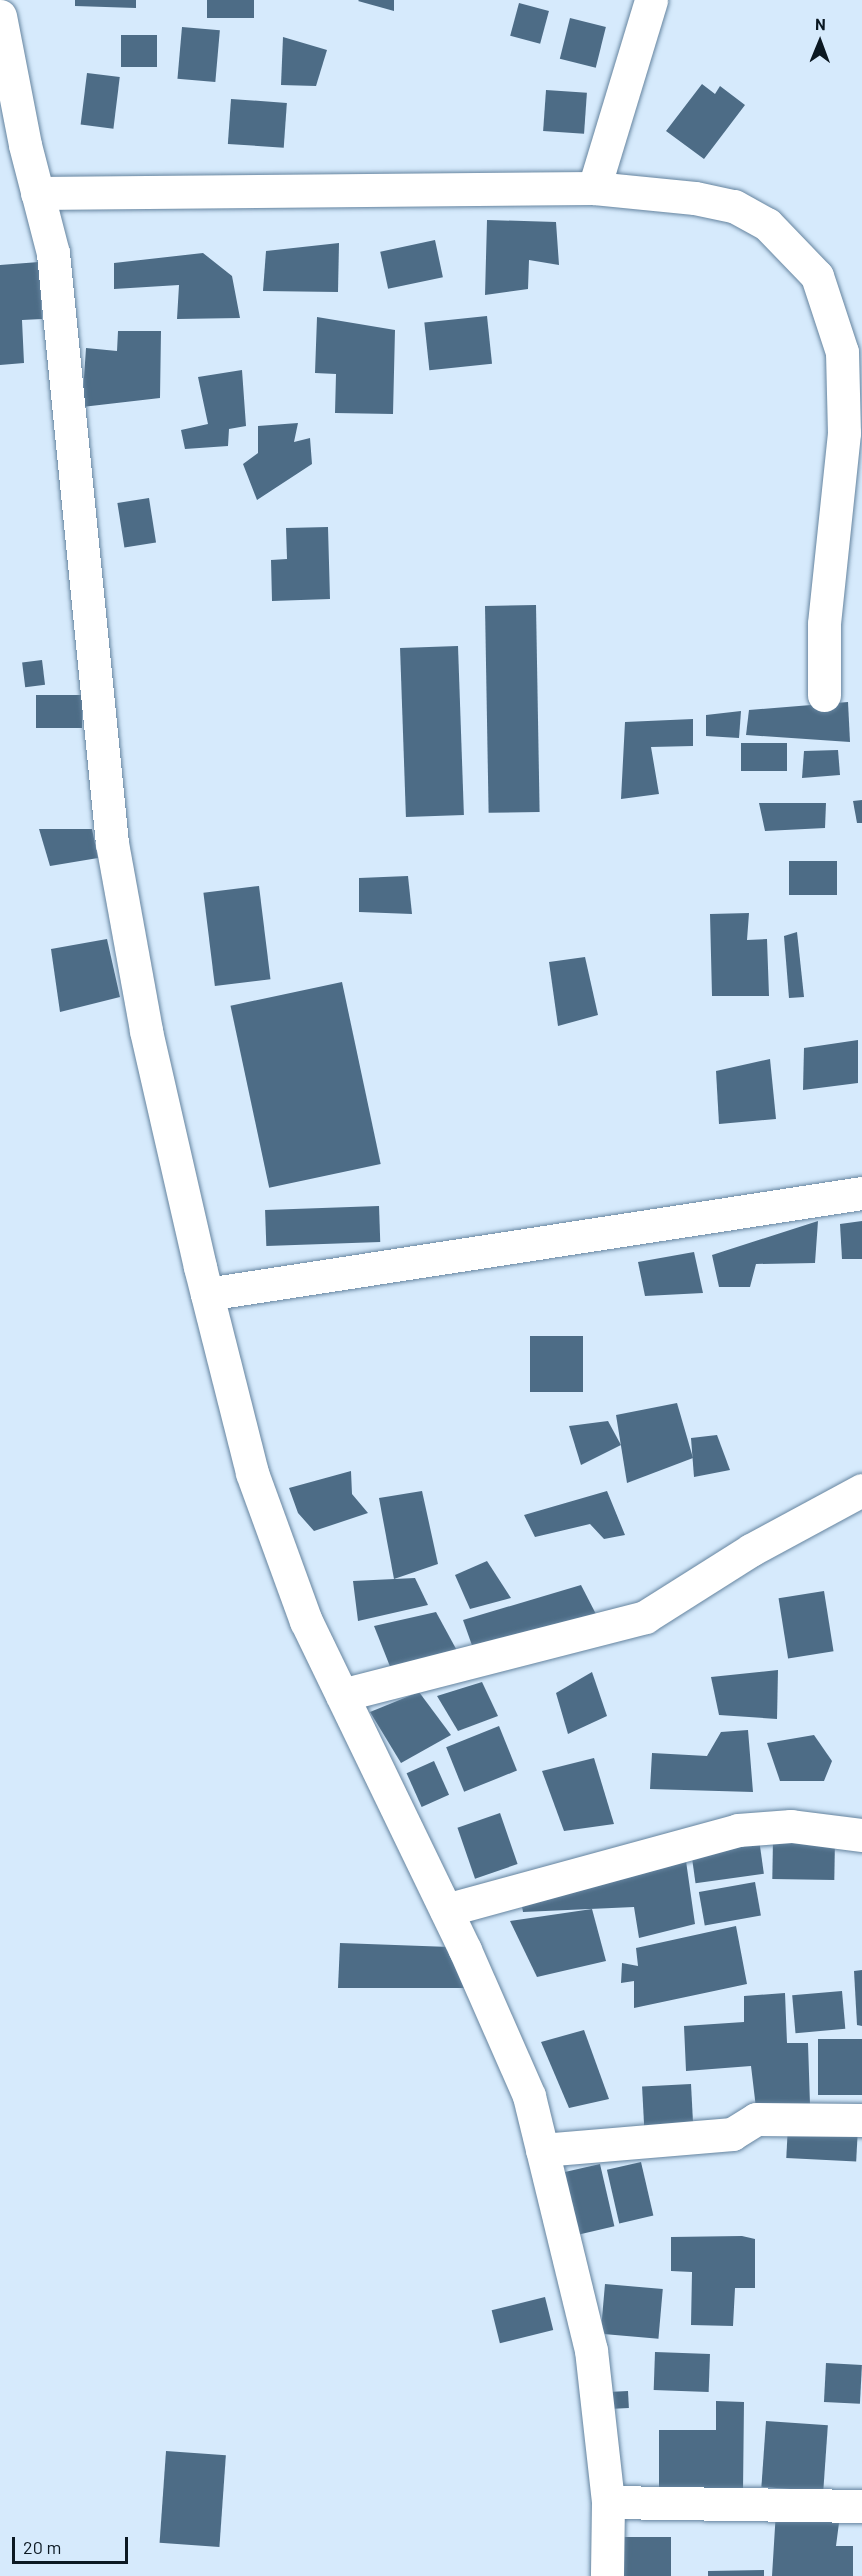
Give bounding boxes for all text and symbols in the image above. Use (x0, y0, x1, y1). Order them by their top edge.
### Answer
north arrow (790, 12, 850, 72)
text: N (815, 14, 826, 33)
scale bar (15, 2525, 130, 2563)
text: 20 m (23, 2536, 61, 2558)

